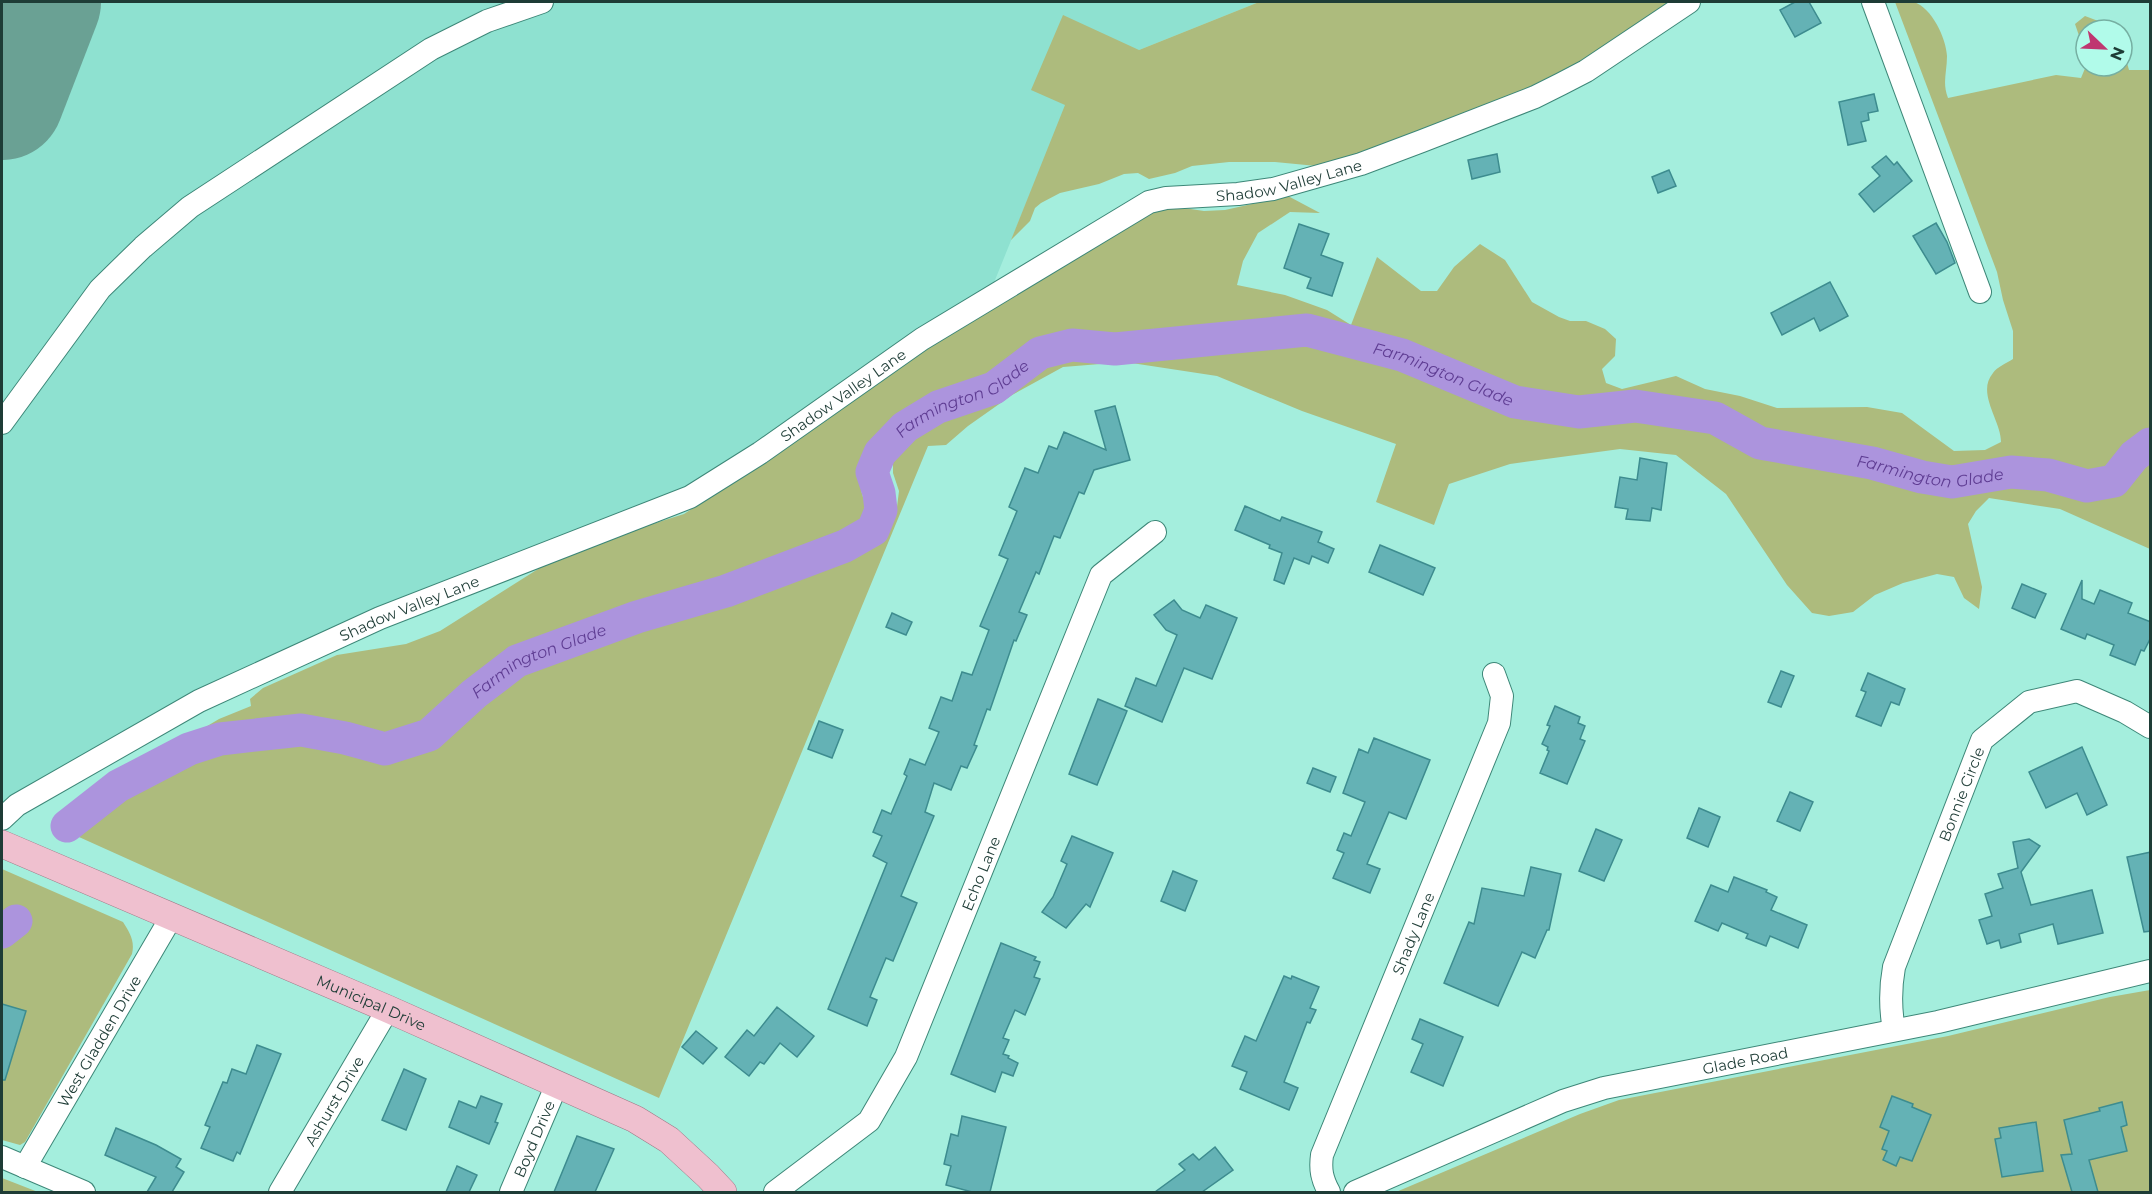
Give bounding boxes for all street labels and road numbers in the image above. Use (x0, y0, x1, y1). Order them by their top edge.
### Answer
street label: Shadow Valley Lane (1215, 155, 1364, 205)
street label: Shadow Valley Lane (776, 344, 909, 445)
street label: Shadow Valley Lane (336, 571, 482, 645)
street label: Bonnie Circle (1934, 744, 1988, 844)
street label: Echo Lane (957, 833, 1004, 913)
street label: Shady Lane (1387, 889, 1438, 977)
street label: Municipal Drive (314, 970, 429, 1034)
street label: West Gladden Drive (53, 972, 145, 1110)
street label: Glade Road (1701, 1042, 1790, 1078)
street label: Ashurst Drive (300, 1052, 368, 1149)
street label: Boyd Drive (509, 1097, 559, 1180)

